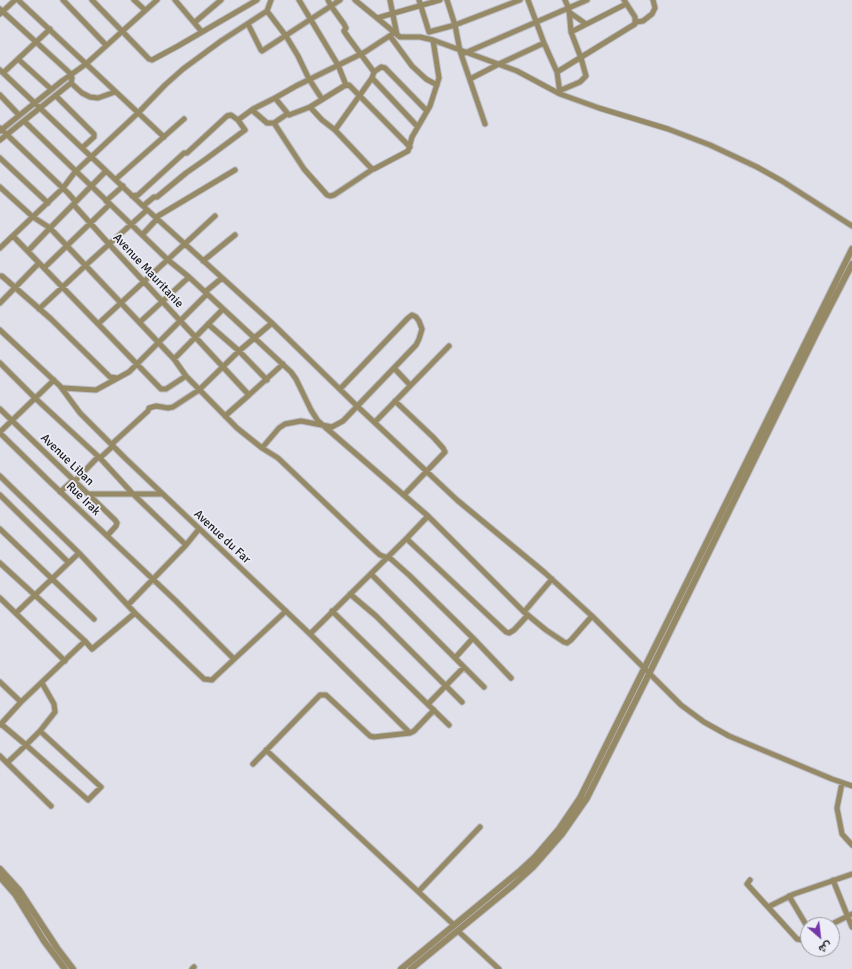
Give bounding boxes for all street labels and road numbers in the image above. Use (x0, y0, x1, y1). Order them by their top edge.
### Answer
street label: Avenue Mauritanie (110, 231, 186, 311)
street label: Avenue Liban (37, 431, 97, 489)
street label: Rue Irak (63, 479, 103, 519)
street label: Avenue du Far (191, 507, 253, 567)

